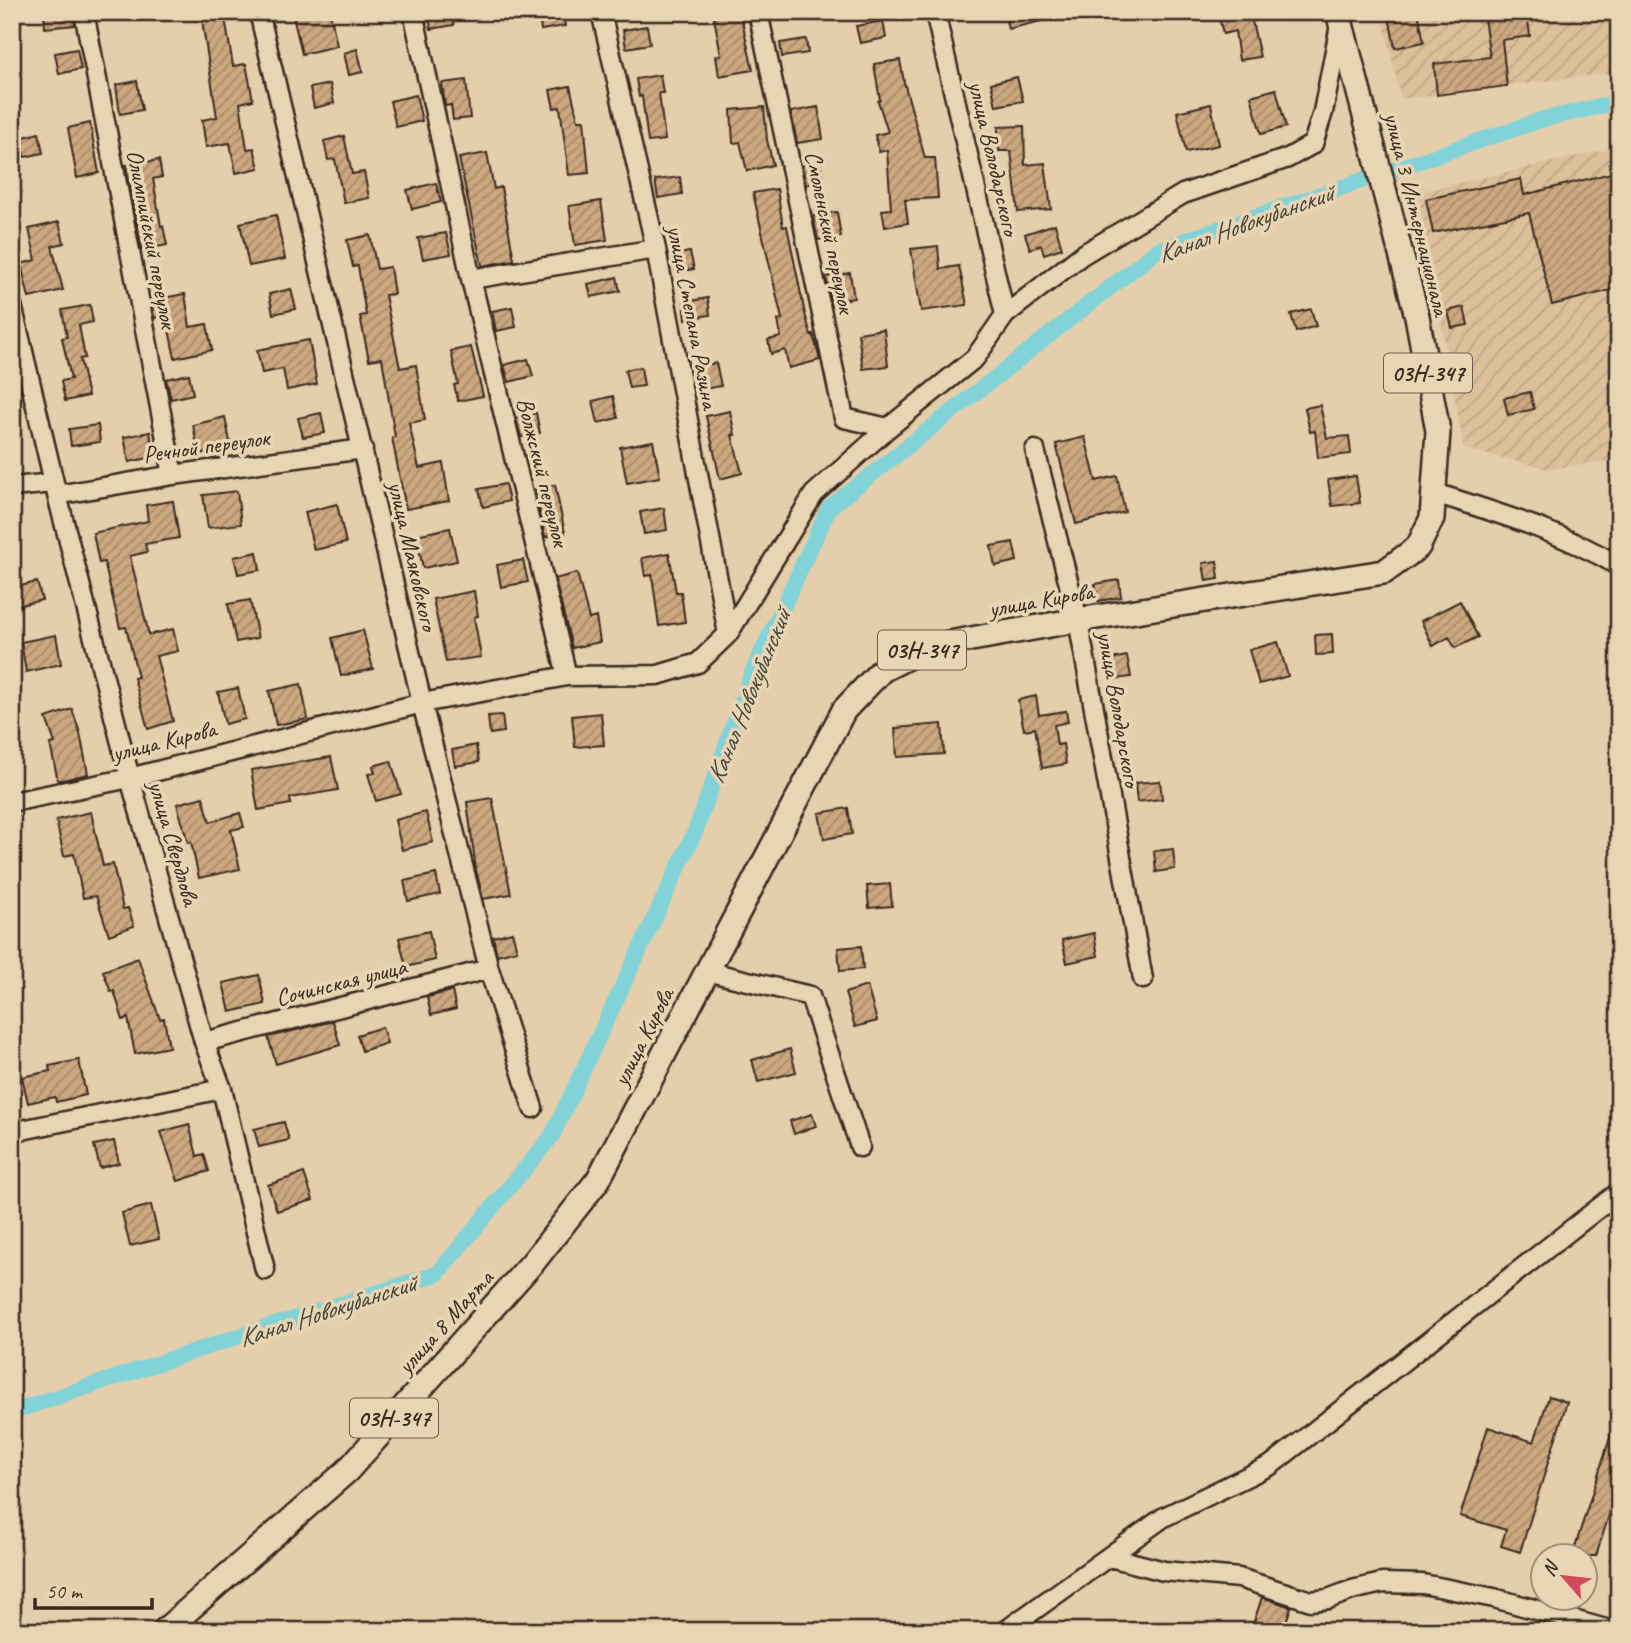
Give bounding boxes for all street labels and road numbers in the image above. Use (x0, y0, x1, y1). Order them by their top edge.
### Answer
street label: улица Володарского (961, 76, 1027, 241)
street label: улица 3 Интернационала (1377, 107, 1457, 321)
street label: Олимпийский переулок (120, 147, 184, 333)
street label: Смоленский переулок (798, 148, 862, 318)
street label: улица Степана Разина (660, 221, 726, 414)
road number: 03Н-347 (1384, 354, 1472, 392)
street label: Волжский переулок (510, 394, 577, 552)
street label: Речной переулок (141, 422, 273, 470)
street label: улица Маяковского (381, 476, 445, 636)
street label: улица Кирова (984, 576, 1098, 624)
street label: улица Володарского (1090, 627, 1148, 792)
road number: 03Н-347 (878, 630, 966, 670)
street label: улица Кирова (107, 713, 221, 769)
street label: улица Свердлова (141, 775, 207, 911)
street label: Сочинская улица (272, 951, 411, 1013)
street label: улица Кирова (605, 981, 681, 1093)
street label: улица 8 Марта (389, 1263, 500, 1382)
road number: 03Н-347 (350, 1399, 438, 1438)

